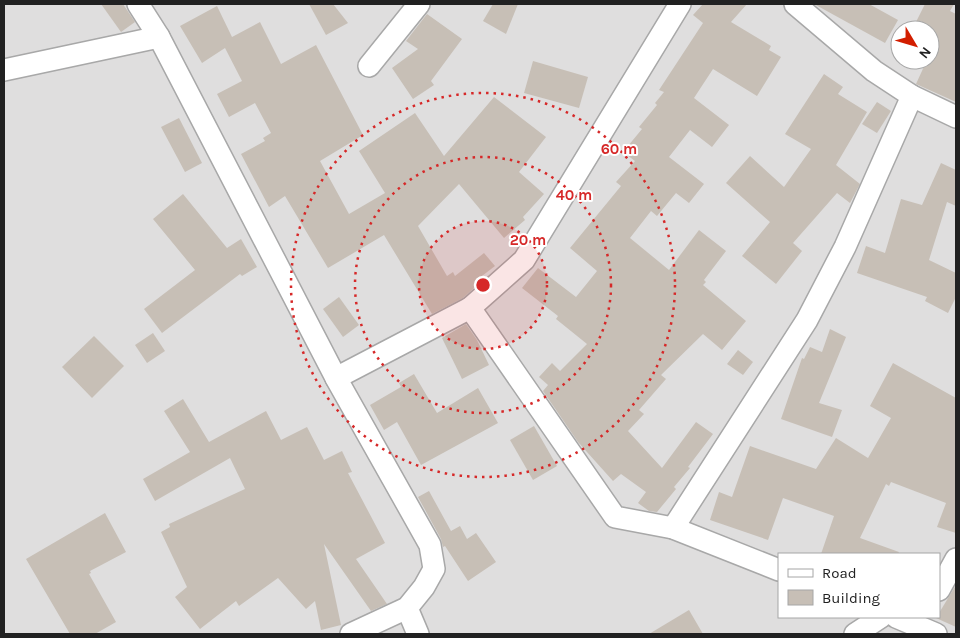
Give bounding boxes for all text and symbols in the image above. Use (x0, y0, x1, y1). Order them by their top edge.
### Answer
north arrow (890, 20, 940, 70)
text: N (915, 44, 935, 62)
text: 60 m (601, 140, 637, 158)
text: 40 m (556, 186, 592, 204)
text: 20 m (510, 231, 546, 249)
centre of rings (474, 276, 492, 294)
legend (778, 553, 940, 618)
text: Road (822, 564, 857, 582)
text: Building (822, 589, 880, 607)

